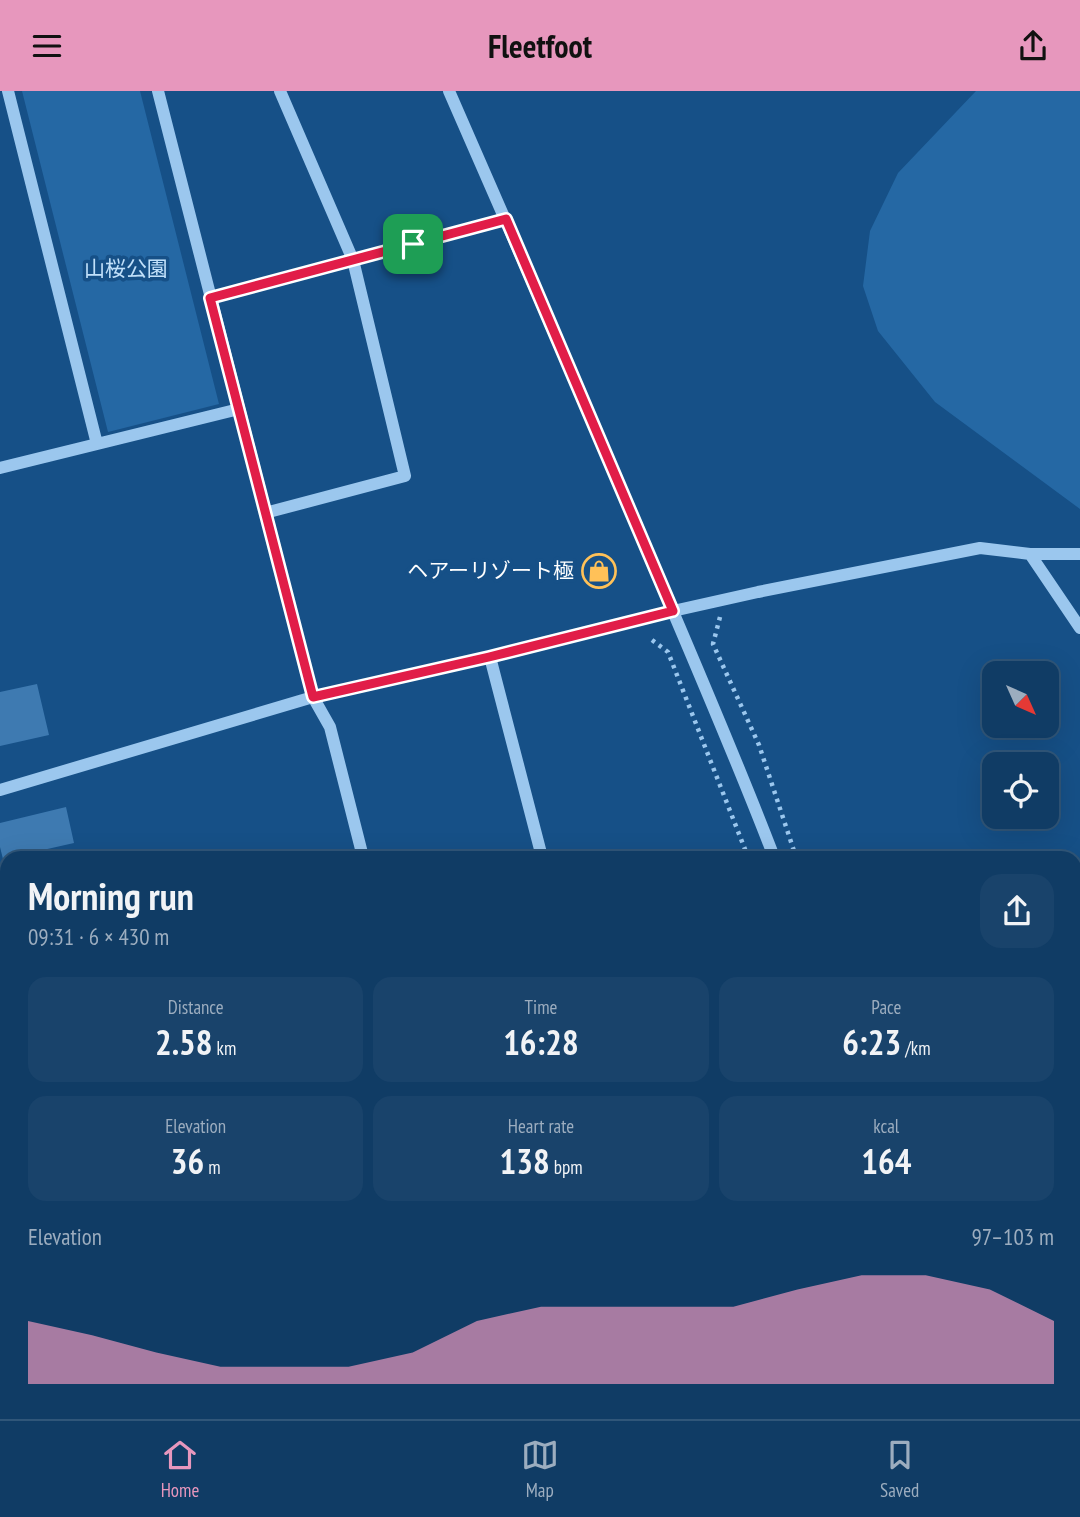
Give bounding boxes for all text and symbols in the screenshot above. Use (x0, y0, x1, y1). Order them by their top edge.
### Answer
text: Fleetfoot (488, 25, 592, 67)
icon: menu (28, 27, 66, 65)
icon: share (1014, 27, 1052, 65)
pin (383, 214, 443, 274)
icon: arrive (394, 225, 432, 263)
park label: 山桜公園 (84, 255, 168, 282)
shop icon: ヘアーリゾート極 (580, 552, 618, 590)
place label: ヘアーリゾート極 (407, 557, 574, 584)
north arrow (982, 661, 1059, 739)
map controls (982, 661, 1059, 829)
button: locate (982, 752, 1059, 829)
text: Morning run (28, 871, 194, 920)
button: share (980, 874, 1054, 948)
text: 09:31 · 6 × 430 m (28, 922, 169, 951)
text: Distance (168, 995, 224, 1019)
text: Time (525, 995, 557, 1019)
text: Pace (871, 995, 901, 1019)
text: 2.58 (155, 1019, 213, 1065)
text: 16:28 (503, 1019, 579, 1065)
text: 6:23 (842, 1019, 901, 1065)
text: km (213, 1036, 236, 1060)
text: /km (901, 1036, 931, 1060)
text: Elevation (165, 1114, 226, 1138)
text: Heart rate (508, 1114, 574, 1138)
text: kcal (873, 1114, 899, 1138)
text: 36 (171, 1138, 204, 1184)
text: 138 (499, 1138, 550, 1184)
text: 164 (861, 1138, 911, 1184)
text: m (204, 1155, 221, 1179)
text: bpm (550, 1155, 583, 1179)
text: Elevation (28, 1222, 102, 1251)
text: 97–103 m (971, 1222, 1054, 1251)
tab: Home (161, 1436, 199, 1502)
tab: Map (521, 1436, 559, 1502)
tab: Saved (880, 1436, 919, 1502)

